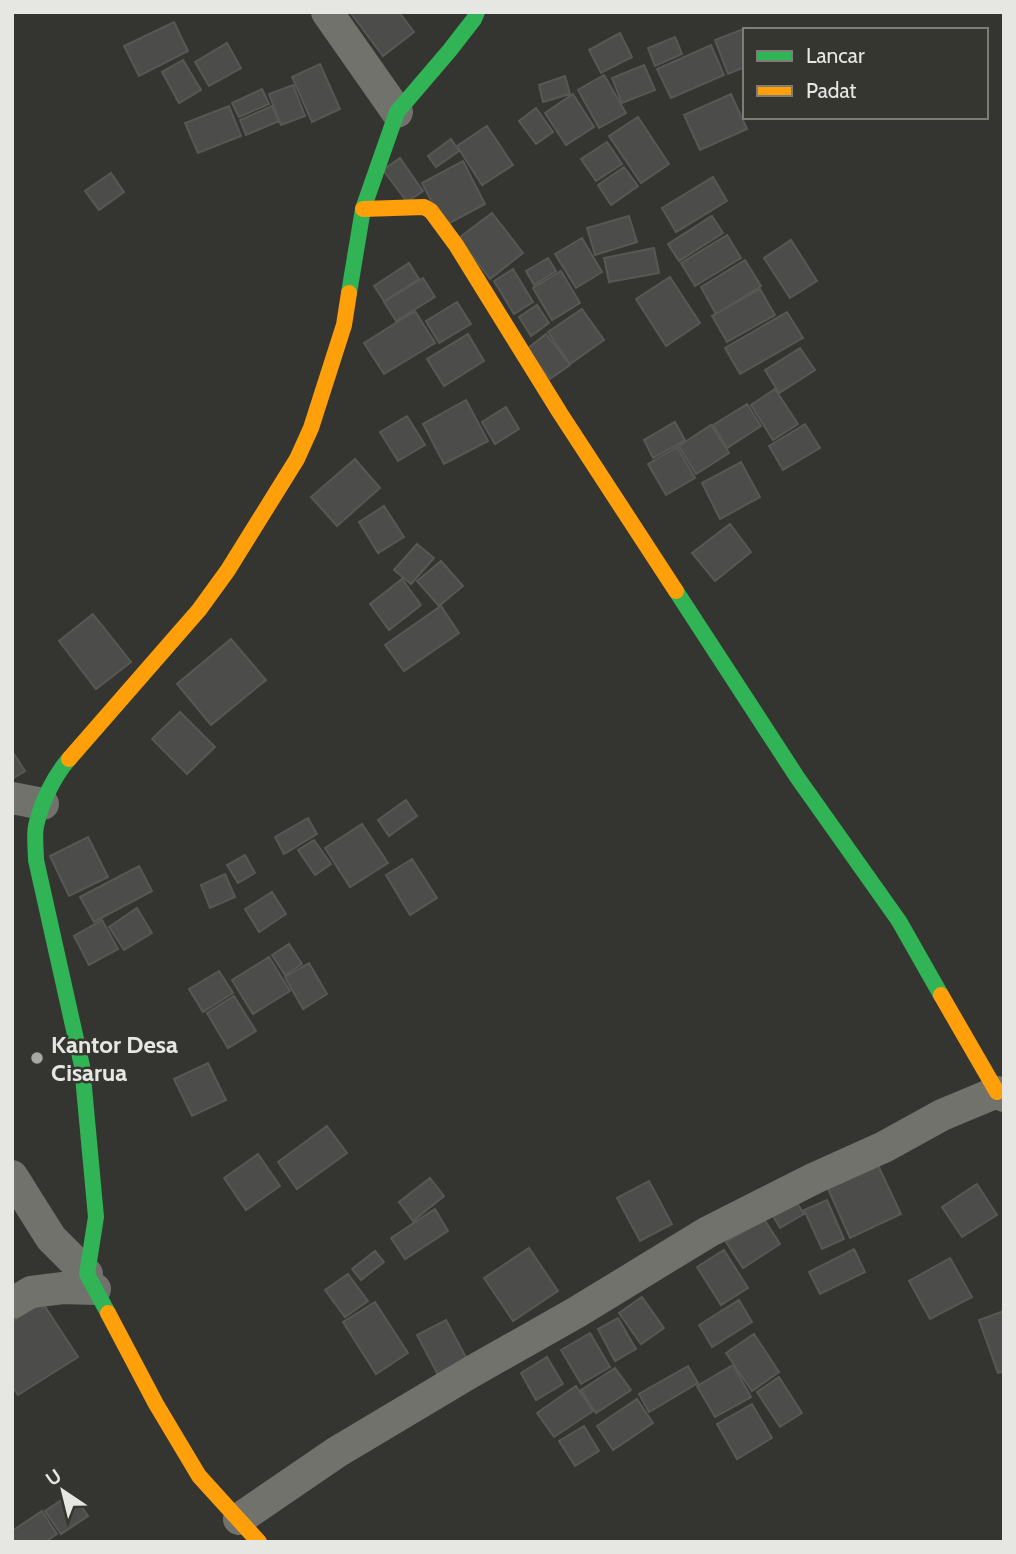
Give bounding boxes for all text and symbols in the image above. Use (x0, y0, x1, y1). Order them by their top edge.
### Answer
legend (743, 28, 988, 119)
text: Lancar (806, 43, 865, 68)
text: Padat (806, 78, 856, 103)
place label: Kantor Desa Cisarua (51, 1030, 178, 1087)
marker: Kantor Desa Cisarua (29, 1050, 45, 1066)
north arrow (28, 1456, 98, 1526)
text: U (41, 1464, 66, 1491)

